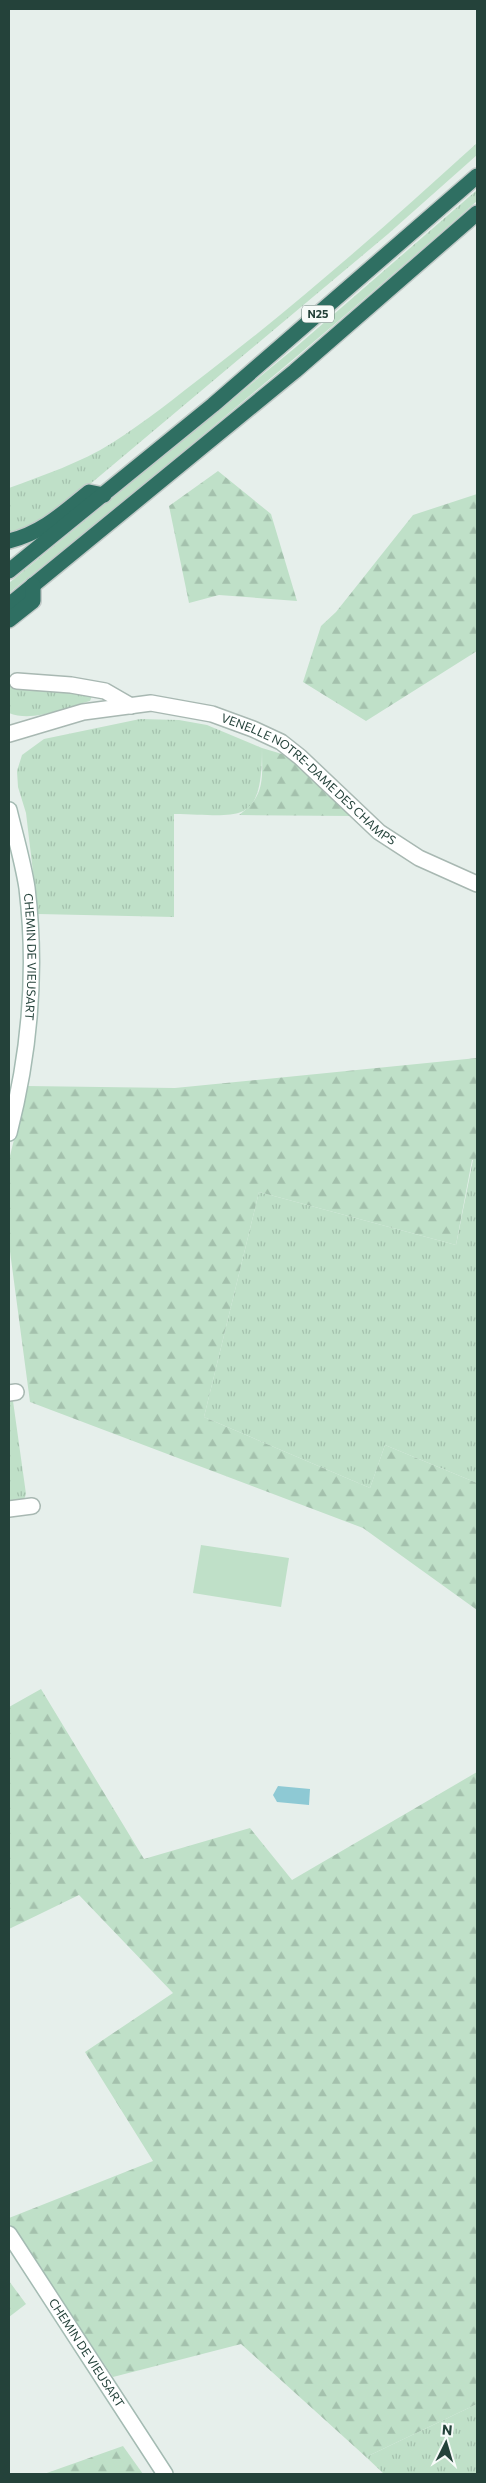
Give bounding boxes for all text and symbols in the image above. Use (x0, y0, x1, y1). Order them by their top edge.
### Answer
road number: N25 (302, 306, 334, 322)
street label: VENELLE NOTRE-DAME DES CHAMPS (220, 710, 399, 847)
street label: CHEMIN DE VIEUSART (22, 892, 40, 1021)
street label: CHEMIN DE VIEUSART (47, 2295, 128, 2410)
north arrow (421, 2418, 471, 2468)
text: N (441, 2421, 453, 2438)

